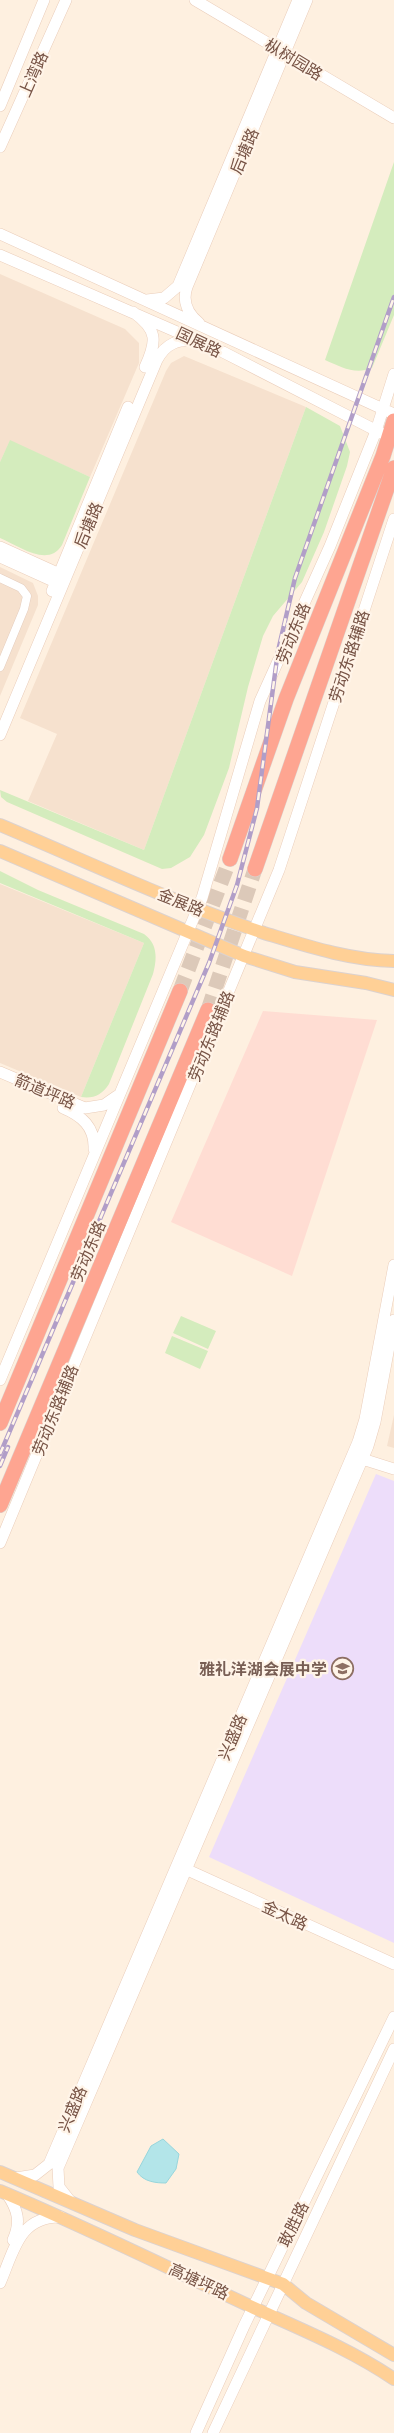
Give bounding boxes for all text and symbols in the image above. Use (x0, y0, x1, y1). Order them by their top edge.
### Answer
street label: 枞树园路 (261, 35, 326, 84)
street label: 上湾路 (15, 48, 52, 100)
street label: 后塘路 (226, 125, 263, 177)
street label: 国展路 (173, 324, 225, 361)
street label: 后塘路 (70, 499, 107, 551)
street label: 劳动东路 (273, 600, 314, 666)
street label: 劳动东路辅路 (326, 608, 373, 705)
street label: 金展路 (155, 885, 207, 920)
street label: 劳动东路辅路 (185, 988, 238, 1084)
street label: 箭道坪路 (12, 1070, 78, 1113)
street label: 劳动东路 (67, 1218, 110, 1284)
street label: 劳动东路辅路 (29, 1362, 82, 1458)
school or university icon: 雅礼洋湖会展中学 (331, 1657, 355, 1681)
place label: 雅礼洋湖会展中学 (199, 1660, 327, 1679)
street label: 兴盛路 (214, 1711, 251, 1763)
street label: 金太路 (259, 1897, 311, 1934)
street label: 兴盛路 (54, 2083, 91, 2135)
street label: 敢胜路 (274, 2198, 313, 2250)
street label: 高塘坪路 (166, 2259, 232, 2304)

